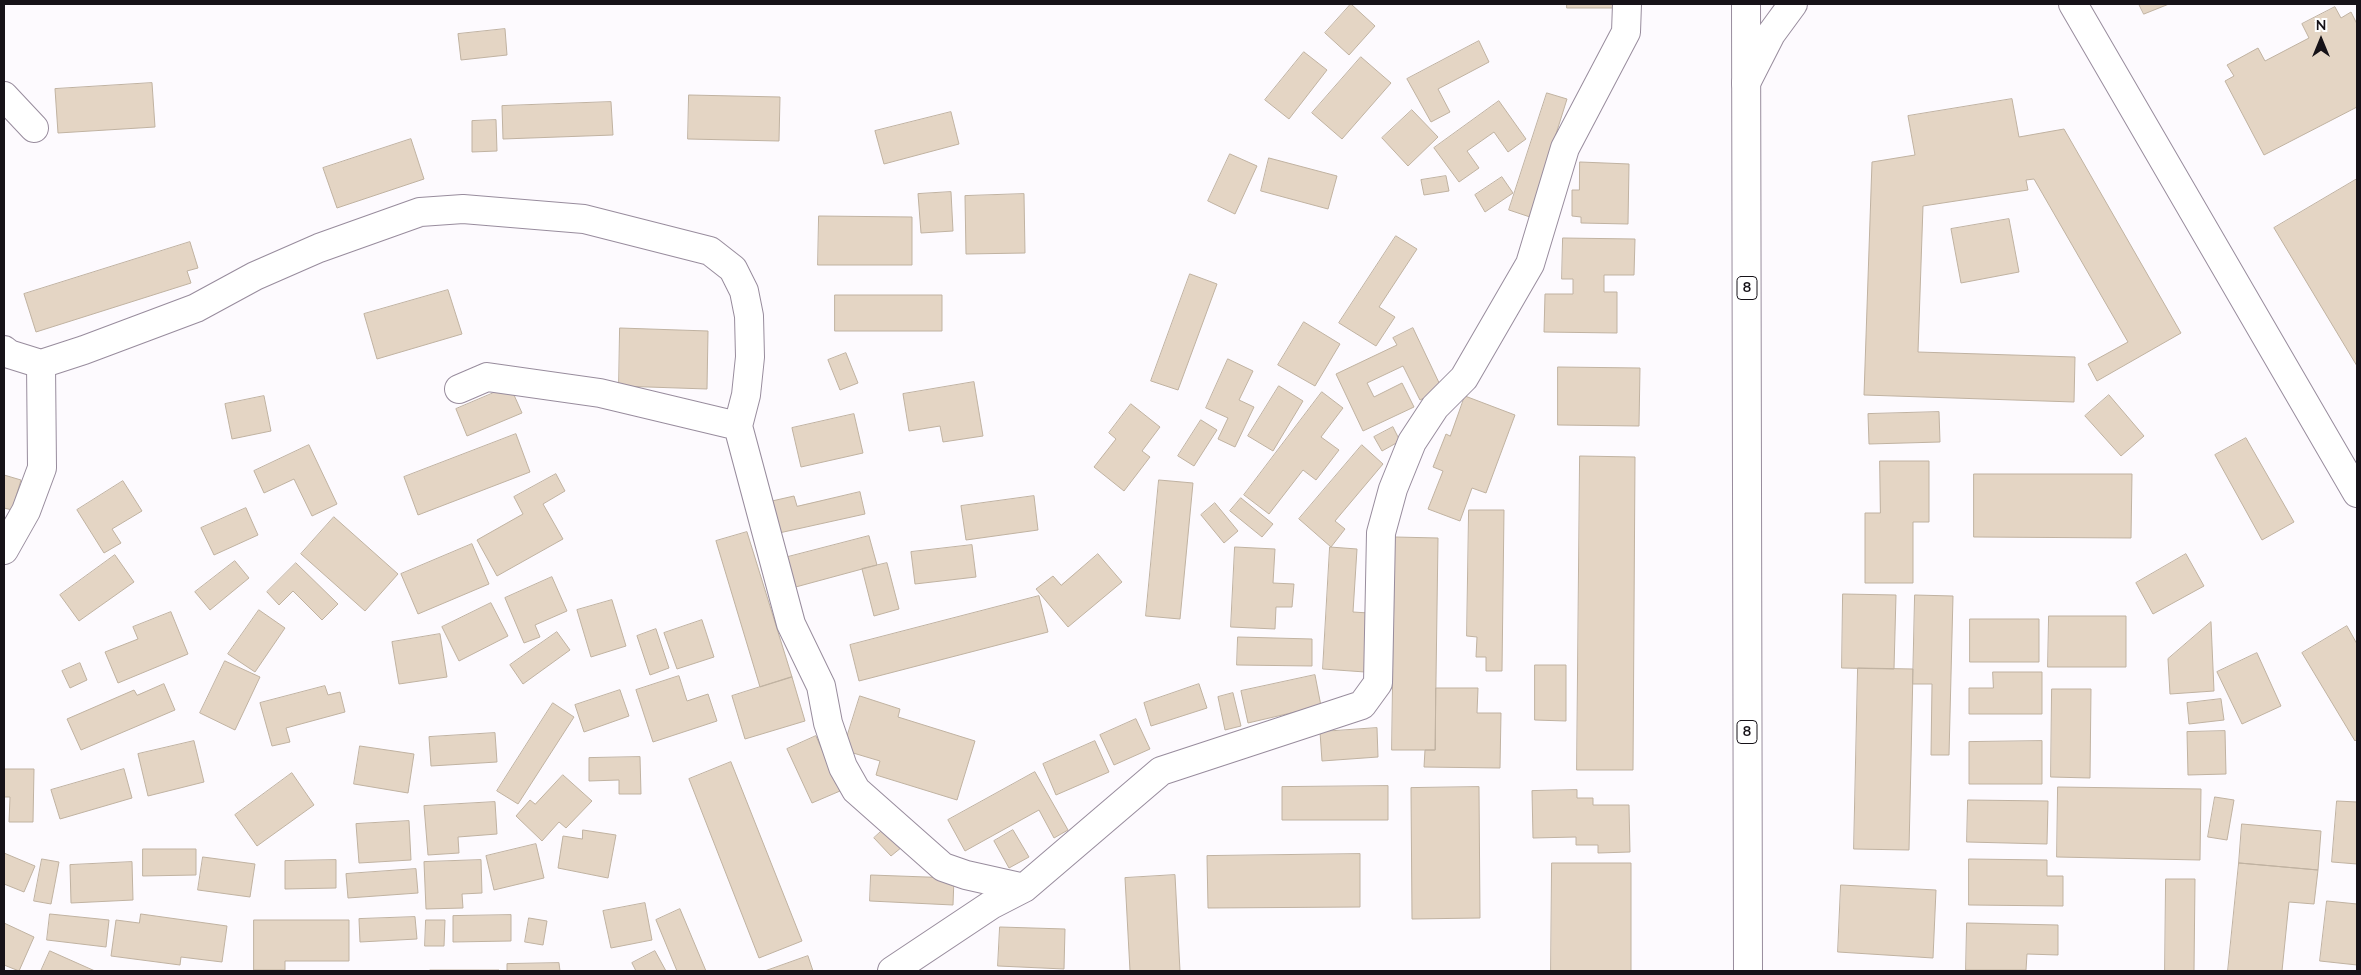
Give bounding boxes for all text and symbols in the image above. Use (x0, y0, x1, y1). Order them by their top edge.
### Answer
north arrow (2296, 15, 2346, 65)
text: N (2316, 16, 2326, 34)
road number: 8 (1737, 276, 1757, 300)
road number: 8 (1737, 720, 1757, 744)

